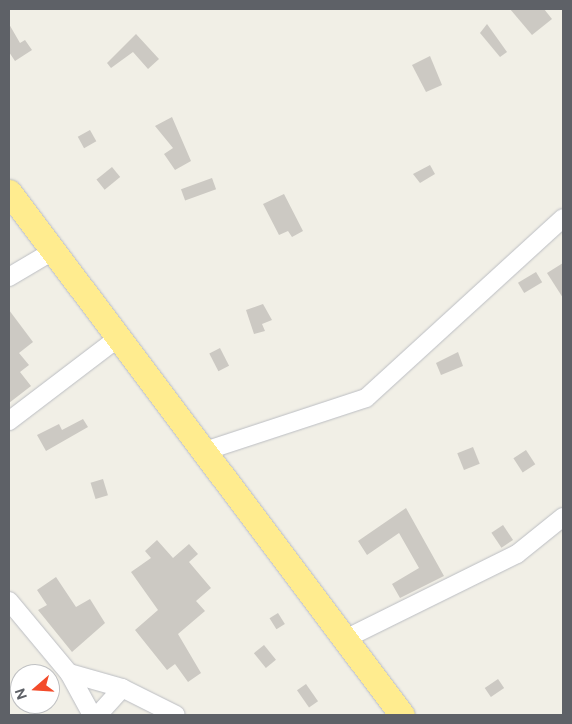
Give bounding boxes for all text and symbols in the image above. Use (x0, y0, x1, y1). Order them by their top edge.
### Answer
north arrow (10, 664, 60, 714)
text: N (11, 686, 31, 702)

